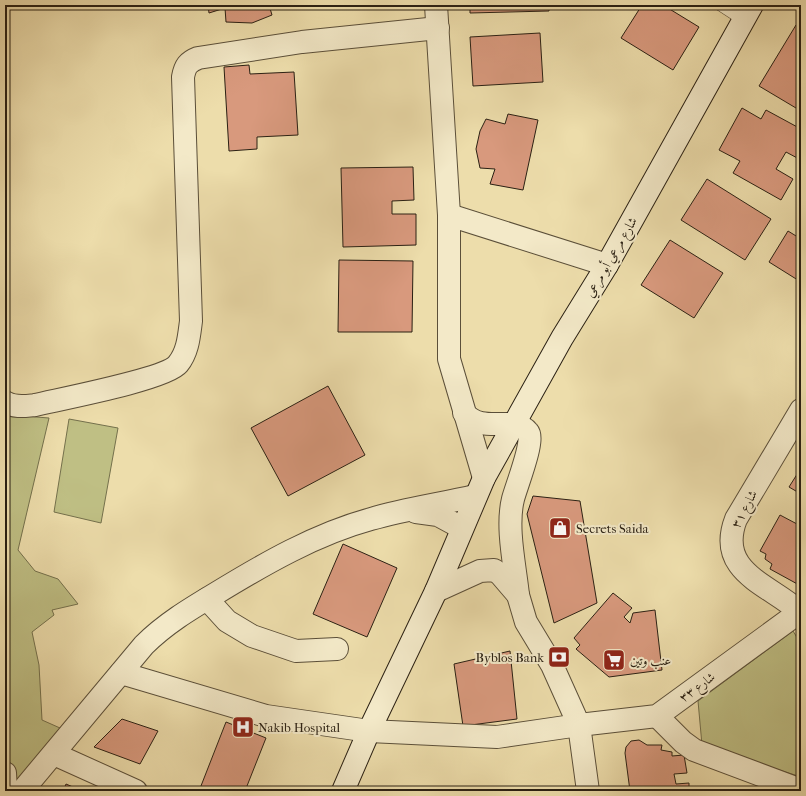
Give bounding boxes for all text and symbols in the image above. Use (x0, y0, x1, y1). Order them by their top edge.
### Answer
street label: شارع مرعي أبو مرعي (581, 214, 643, 302)
street label: شارع ٣١ (728, 488, 764, 532)
shop icon: Secrets Saida (547, 515, 573, 541)
place label: Secrets Saida (576, 521, 650, 536)
bank icon: Byblos Bank (546, 644, 572, 670)
supermarket icon: عنب وتين (601, 647, 627, 673)
place label: Byblos Bank (476, 650, 544, 665)
place label: عنب وتين (630, 653, 671, 670)
street label: شارع ٣٣ (676, 669, 720, 708)
hospital icon: Nakib Hospital (230, 714, 256, 740)
place label: Nakib Hospital (258, 720, 341, 735)

